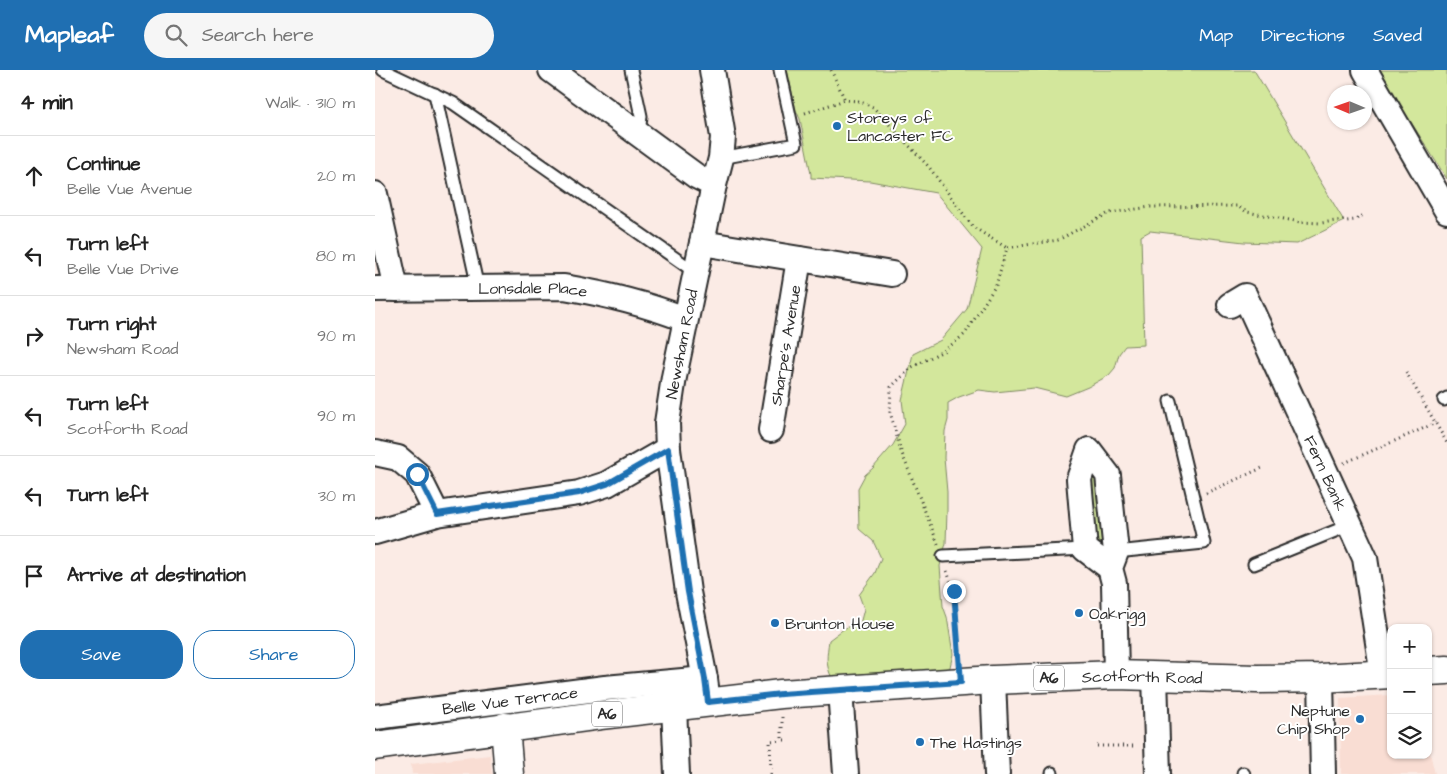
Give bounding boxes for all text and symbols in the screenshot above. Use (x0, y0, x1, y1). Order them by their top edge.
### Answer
search box (144, 13, 494, 58)
text: Mapleaf (25, 18, 114, 52)
icon: search (162, 21, 190, 49)
text: Search here (202, 22, 314, 49)
text: Map (1199, 23, 1233, 48)
text: Directions (1261, 23, 1345, 48)
text: Saved (1373, 23, 1422, 48)
north arrow (1327, 85, 1372, 130)
text: 4 min (20, 88, 73, 117)
text: Walk · 310 m (265, 92, 355, 114)
place label: Storeys of Lancaster FC (847, 107, 953, 147)
marker: Storeys of Lancaster FC (831, 120, 843, 132)
text: Continue (67, 151, 141, 178)
icon: ahead (20, 162, 48, 190)
text: 20 m (317, 165, 355, 187)
text: Belle Vue Avenue (67, 178, 192, 200)
text: Turn left (67, 231, 148, 258)
icon: left (20, 242, 48, 270)
text: 80 m (316, 245, 355, 267)
text: Belle Vue Drive (67, 258, 179, 280)
street label: Lonsdale Place (478, 277, 590, 303)
street label: Sharpe's Avenue (765, 283, 807, 407)
street label: Newsham Road (661, 287, 703, 401)
text: Turn right (67, 311, 156, 338)
icon: right (20, 322, 48, 350)
text: 90 m (317, 325, 355, 347)
text: Newsham Road (67, 338, 178, 360)
text: Turn left (67, 391, 148, 418)
icon: left (20, 402, 48, 430)
text: 90 m (317, 405, 355, 427)
text: Scotforth Road (67, 418, 188, 440)
street label: Fern Bank (1298, 432, 1352, 515)
route start (406, 463, 429, 486)
icon: left (20, 482, 48, 510)
text: Turn left (67, 482, 148, 509)
text: 30 m (318, 485, 355, 507)
icon: arrive (20, 562, 48, 590)
text: Arrive at destination (67, 562, 246, 589)
route end (943, 580, 966, 603)
place label: Oakrigg (1089, 603, 1145, 626)
marker: Oakrigg (1073, 607, 1085, 619)
place label: Brunton House (785, 613, 895, 635)
marker: Brunton House (769, 617, 781, 629)
map controls (1387, 624, 1432, 759)
button: + (1387, 624, 1432, 669)
button: Save (20, 630, 183, 679)
button: Share (193, 630, 355, 679)
street label: Scotforth Road (1081, 665, 1203, 689)
road number: A6 (1034, 666, 1064, 690)
button: − (1387, 669, 1432, 714)
street label: Belle Vue Terrace (441, 681, 580, 720)
place label: Neptune Chip Shop (1277, 700, 1350, 740)
road number: A6 (592, 702, 622, 726)
marker: Neptune Chip Shop (1354, 713, 1366, 725)
button: layers (1387, 714, 1432, 759)
place label: The Hastings (930, 732, 1022, 755)
marker: The Hastings (914, 736, 926, 748)

